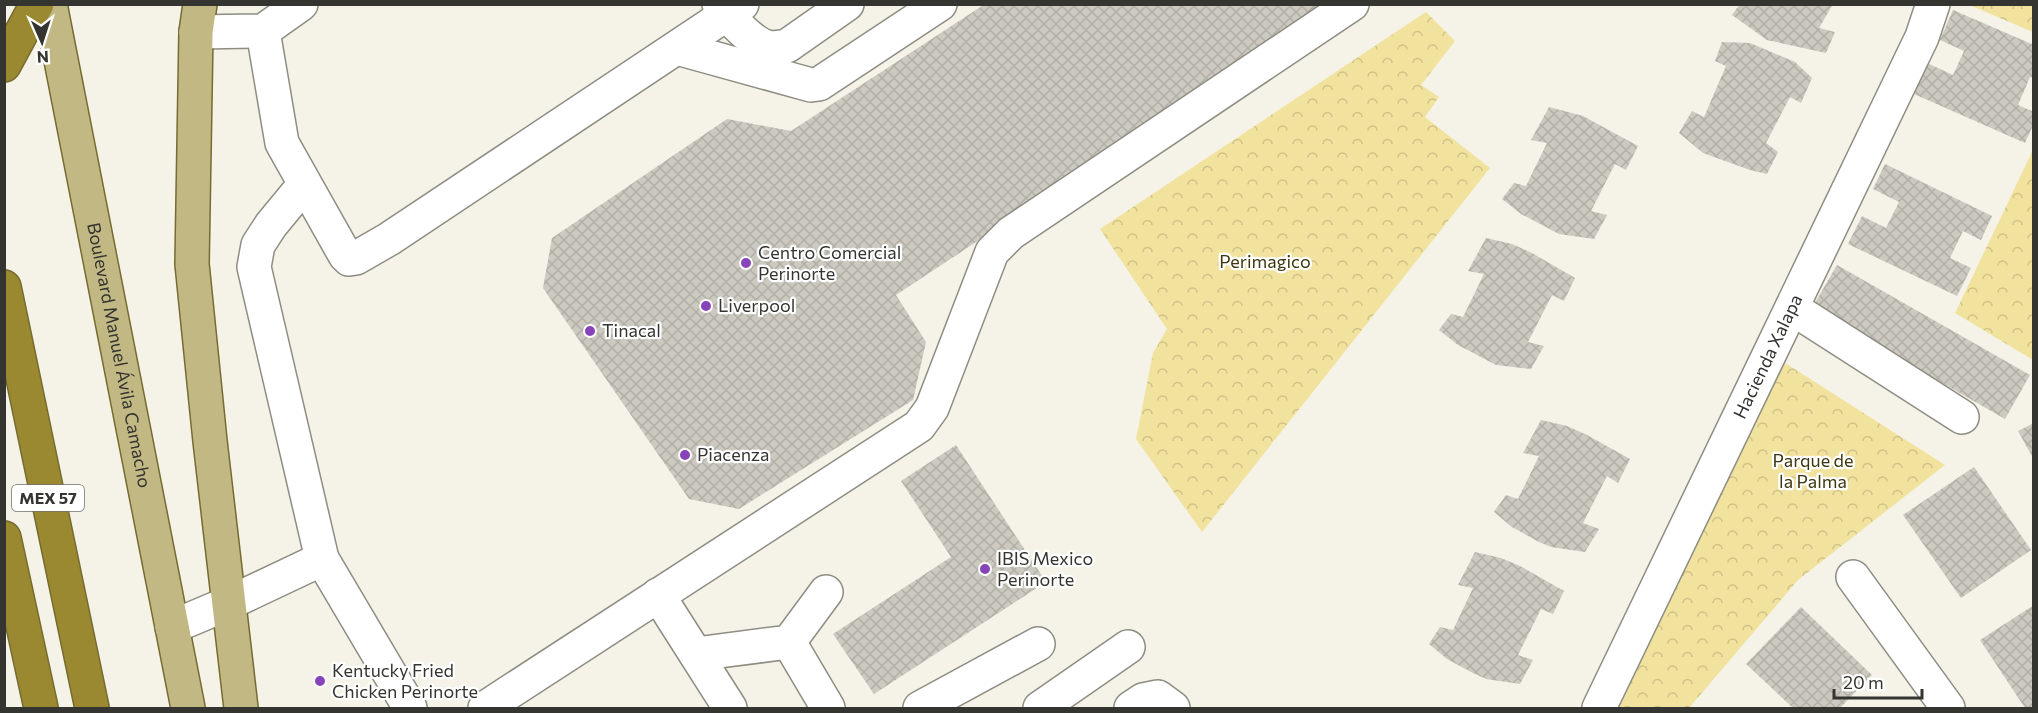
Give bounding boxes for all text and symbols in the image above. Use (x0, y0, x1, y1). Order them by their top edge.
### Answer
north arrow (12, 12, 72, 72)
text: N (36, 48, 49, 67)
street label: Boulevard Manuel Ávila Camacho (83, 221, 157, 490)
place label: Centro Comercial Perinorte (758, 241, 901, 284)
park label: Perimagico (1219, 250, 1311, 272)
marker: Centro Comercial Perinorte (739, 256, 753, 270)
street label: Hacienda Xalapa (1728, 290, 1807, 422)
place label: Liverpool (718, 294, 795, 316)
marker: Liverpool (699, 299, 713, 313)
place label: Tinacal (602, 319, 661, 341)
marker: Tinacal (583, 324, 597, 338)
place label: Piacenza (697, 443, 769, 465)
marker: Piacenza (678, 448, 692, 462)
park label: Parque de la Palma (1773, 449, 1854, 492)
road number: MEX 57 (12, 485, 84, 511)
place label: IBIS Mexico Perinorte (997, 547, 1093, 590)
marker: IBIS Mexico Perinorte (978, 562, 992, 576)
place label: Kentucky Fried Chicken Perinorte (332, 659, 478, 702)
scale bar (1834, 662, 1922, 700)
text: 20 m (1843, 671, 1884, 693)
marker: Kentucky Fried Chicken Perinorte (313, 674, 327, 688)

